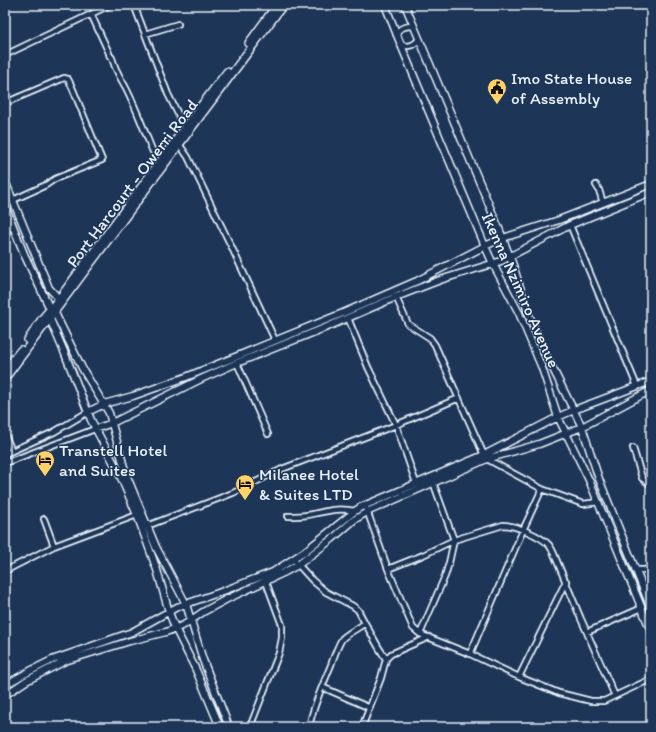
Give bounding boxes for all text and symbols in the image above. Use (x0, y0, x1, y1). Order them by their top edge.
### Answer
place label: Imo State House of Assembly (511, 68, 632, 108)
public building icon: Imo State House of Assembly (486, 77, 508, 105)
street label: Port Harcourt - Owerri Road (62, 94, 202, 271)
street label: Ikenna Nzimiro Avenue (478, 209, 564, 371)
place label: Transtell Hotel and Suites (59, 440, 167, 480)
hotel icon: Transtell Hotel and Suites (34, 449, 56, 477)
place label: Milanee Hotel & Suites LTD (259, 464, 359, 504)
hotel icon: Milanee Hotel & Suites LTD (234, 473, 256, 501)

